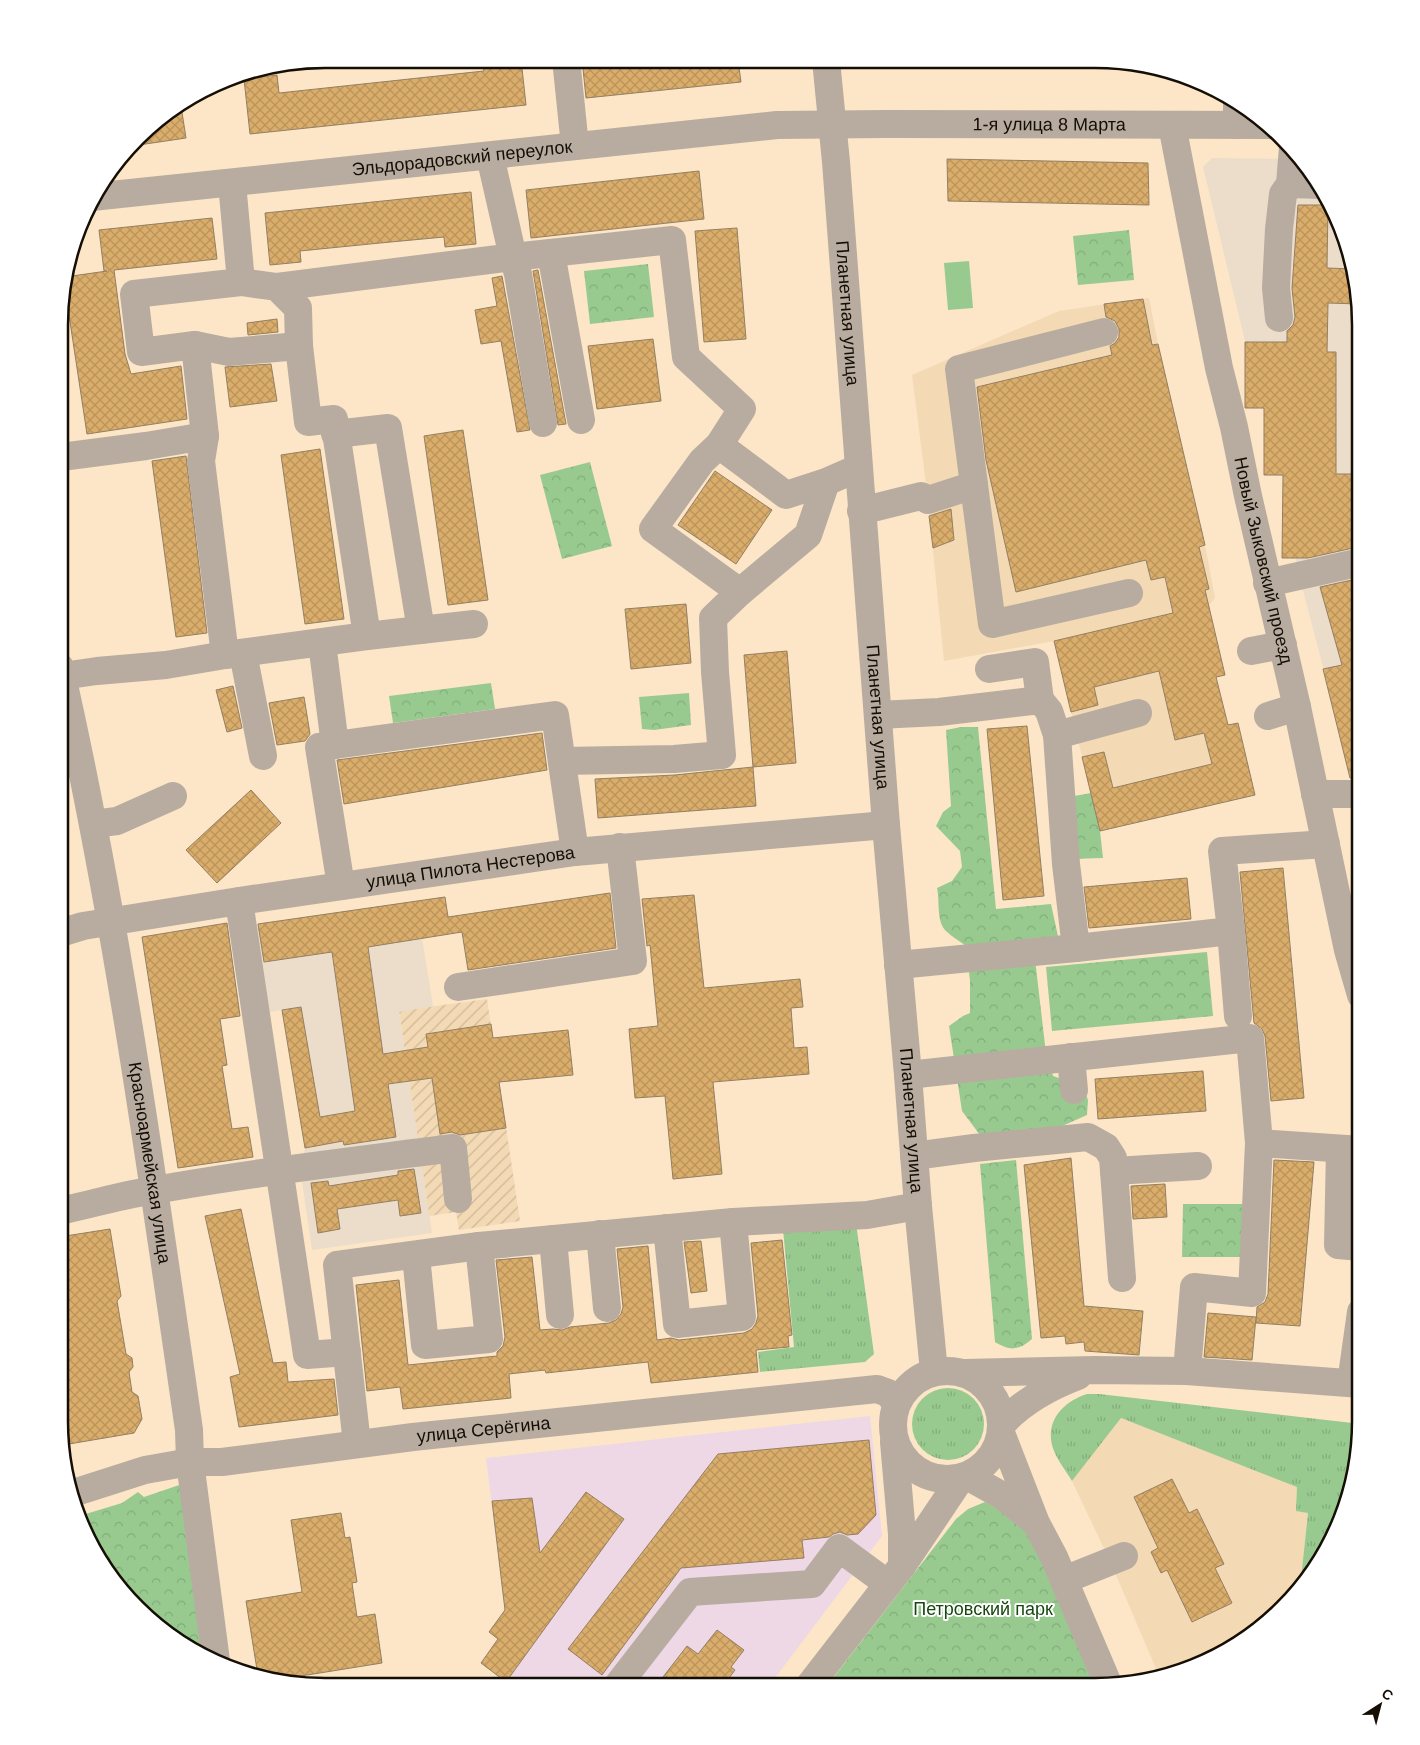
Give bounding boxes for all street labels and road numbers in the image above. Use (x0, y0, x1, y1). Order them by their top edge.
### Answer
street label: 1-я улица 8 Марта (973, 114, 1127, 135)
street label: Эльдорадовский переулок (351, 137, 573, 180)
street label: Планетная улица (832, 240, 863, 387)
street label: Новый Зыковский проезд (1230, 455, 1297, 666)
street label: Планетная улица (862, 644, 893, 791)
street label: улица Пилота Нестерова (365, 842, 577, 892)
street label: Планетная улица (896, 1047, 927, 1195)
street label: Красноармейская улица (125, 1061, 175, 1266)
street label: улица Серёгина (416, 1413, 552, 1447)

